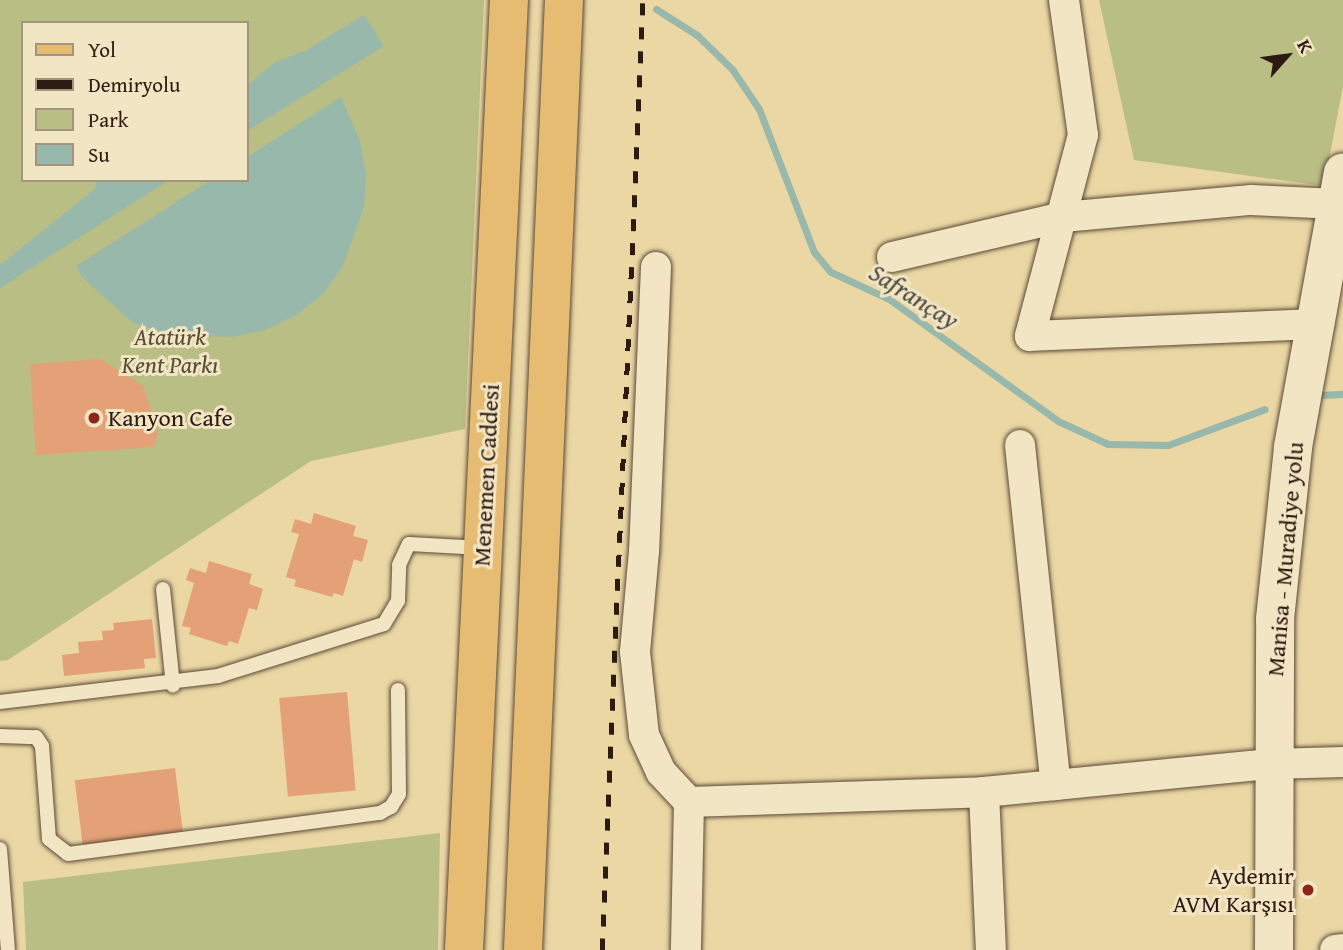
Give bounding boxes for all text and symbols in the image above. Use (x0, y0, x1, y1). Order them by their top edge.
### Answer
legend (21, 21, 248, 182)
north arrow (1252, 21, 1322, 91)
text: Yol (88, 34, 116, 65)
text: K (1290, 34, 1321, 58)
text: Demiryolu (88, 69, 180, 100)
text: Park (88, 104, 129, 135)
text: Su (88, 139, 110, 170)
water label: Safrançay (863, 256, 965, 336)
park label: Atatürk Kent Parkı (122, 323, 218, 379)
street label: Menemen Caddesi (467, 383, 505, 567)
place label: Kanyon Cafe (108, 404, 233, 432)
marker: Kanyon Cafe (86, 410, 102, 426)
street label: Manisa - Muradiye yolu (1260, 440, 1310, 678)
place label: Aydemir AVM Karşısı (1173, 862, 1294, 918)
marker: Aydemir AVM Karşısı (1300, 882, 1316, 898)

